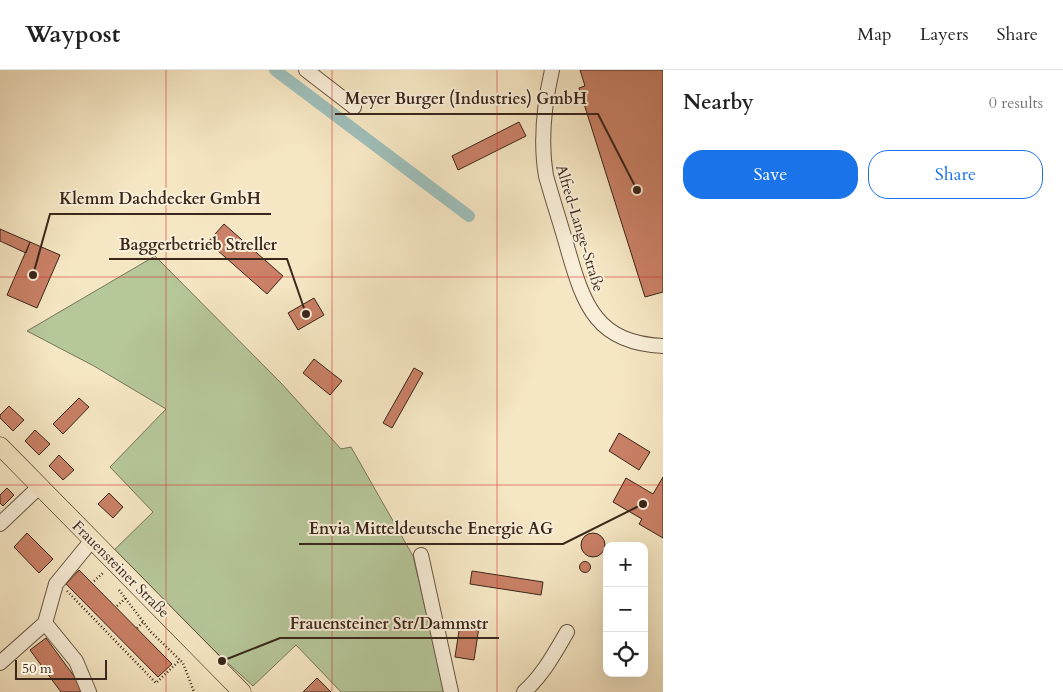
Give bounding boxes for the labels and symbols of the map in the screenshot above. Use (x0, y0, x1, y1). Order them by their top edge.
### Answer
callout: Meyer Burger (Industries) GmbH (335, 83, 598, 114)
text: Meyer Burger (Industries) GmbH (345, 88, 587, 110)
street label: Alfred-Lange-Straße (551, 162, 609, 294)
callout: Klemm Dachdecker GmbH (50, 183, 271, 214)
text: Klemm Dachdecker GmbH (59, 188, 261, 210)
callout: Baggerbetrieb Streller (109, 228, 287, 259)
text: Baggerbetrieb Streller (119, 234, 278, 256)
callout: Envia Mitteldeutsche Energie AG (299, 513, 563, 544)
street label: Frauensteiner Straße (68, 516, 174, 622)
text: Envia Mitteldeutsche Energie AG (309, 518, 553, 540)
callout: Frauensteiner Str/Dammstr (280, 607, 499, 638)
text: Frauensteiner Str/Dammstr (290, 613, 489, 635)
scale bar (15, 657, 108, 680)

